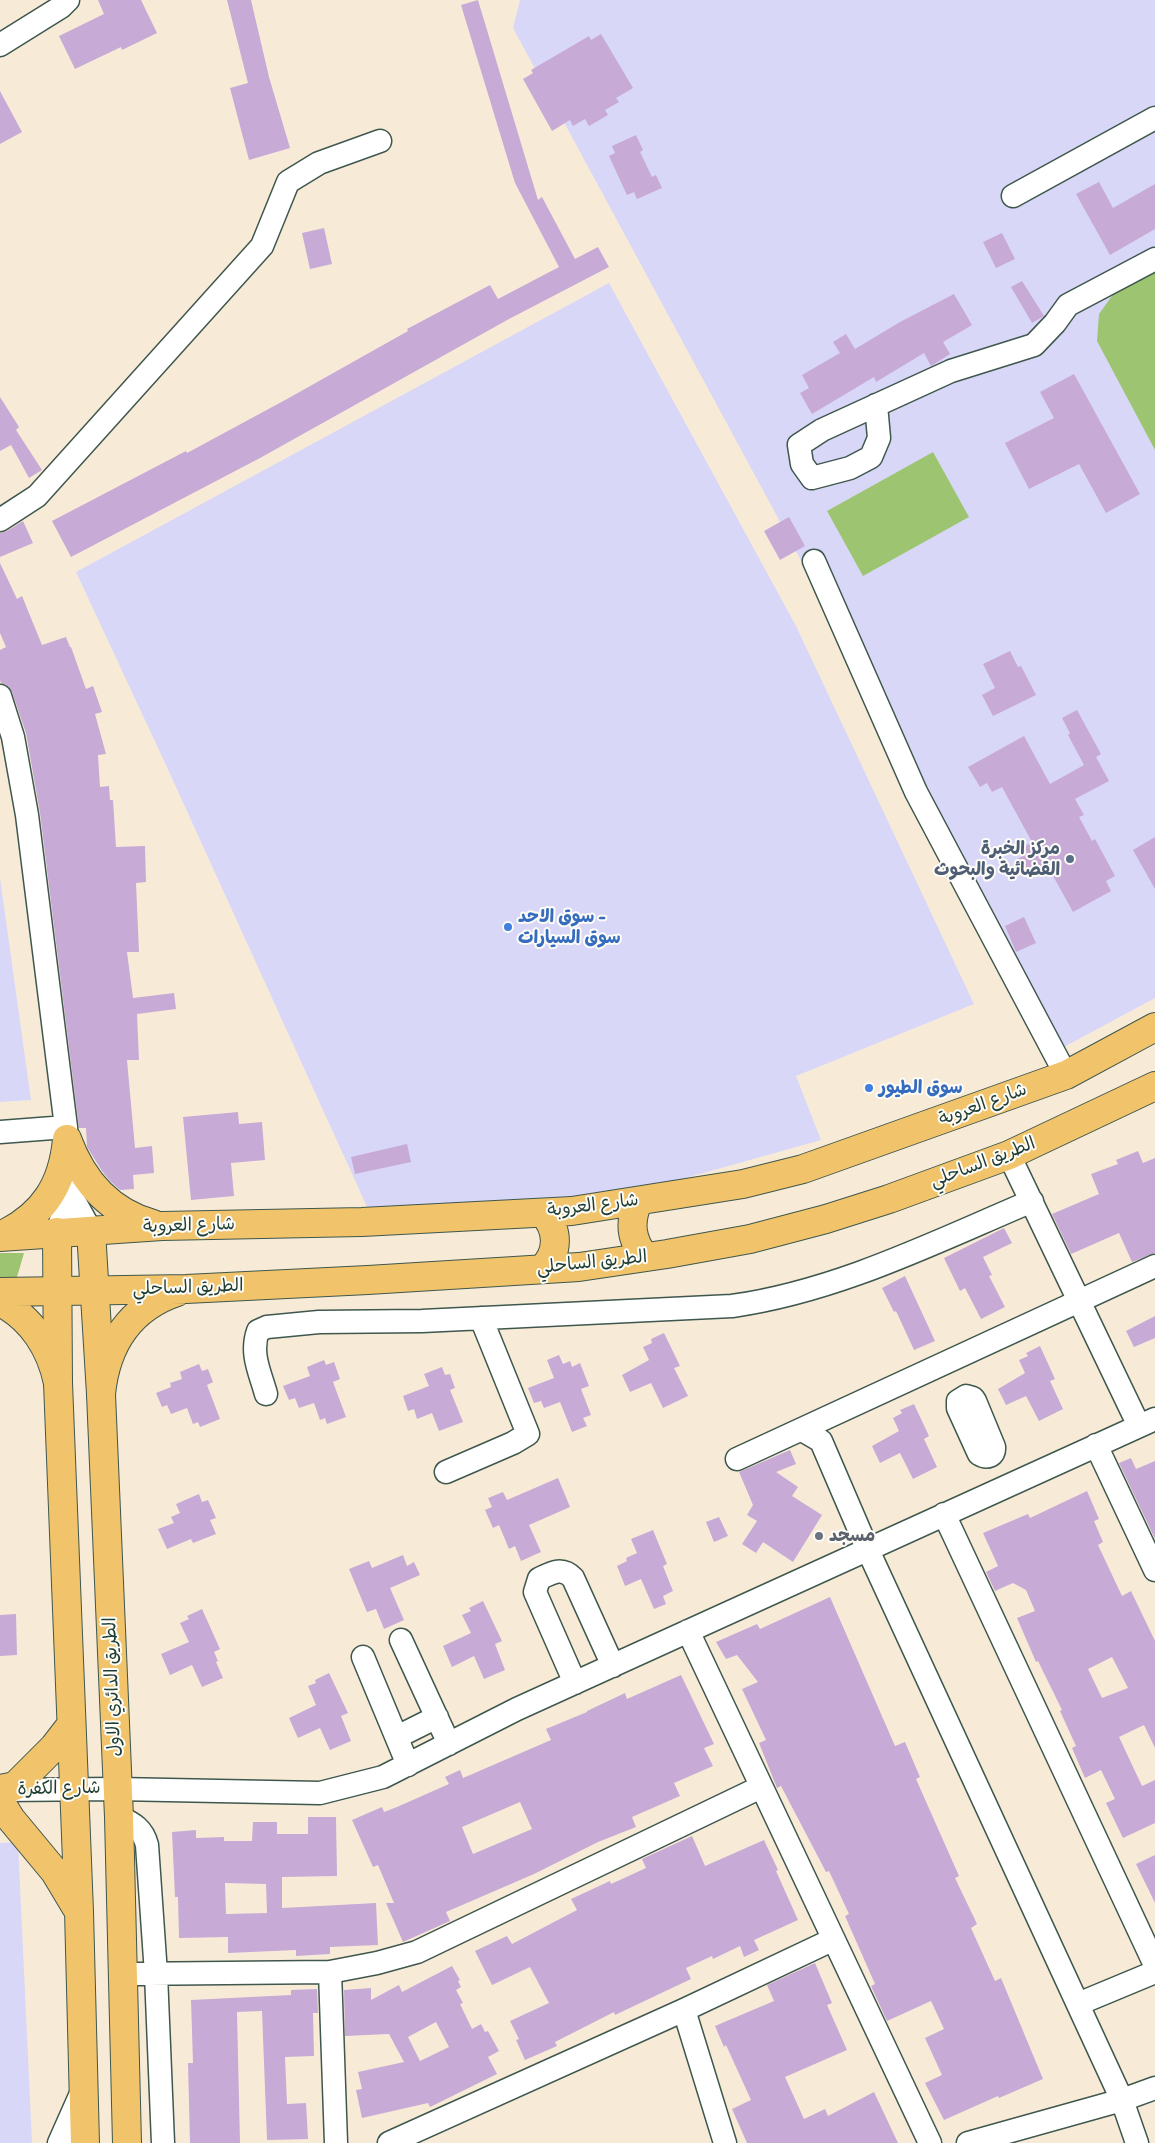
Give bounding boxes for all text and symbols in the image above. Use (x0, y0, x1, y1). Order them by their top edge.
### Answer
place label: مركز الخبرة القضائية والبحوث (934, 838, 1060, 881)
marker: مركز الخبرة القضائية والبحوث (1064, 853, 1076, 865)
place label: سوق الاحد - سوق السيارات (518, 906, 621, 949)
marker: سوق الاحد - سوق السيارات (502, 921, 514, 933)
place label: سوق الطيور (879, 1077, 963, 1099)
street label: شارع العروبة (936, 1079, 1030, 1131)
marker: سوق الطيور (863, 1082, 875, 1094)
street label: الطريق الساحلي (927, 1133, 1039, 1193)
street label: شارع العروبة (546, 1190, 640, 1222)
street label: شارع العروبة (143, 1214, 235, 1238)
street label: الطريق الساحلي (536, 1246, 648, 1280)
street label: الطريق الساحلي (132, 1275, 244, 1301)
place label: مسجد (829, 1525, 875, 1547)
marker: مسجد (813, 1530, 825, 1542)
street label: الطريق الدائري الاول (100, 1617, 126, 1757)
street label: شارع الكفرة (17, 1777, 101, 1801)

